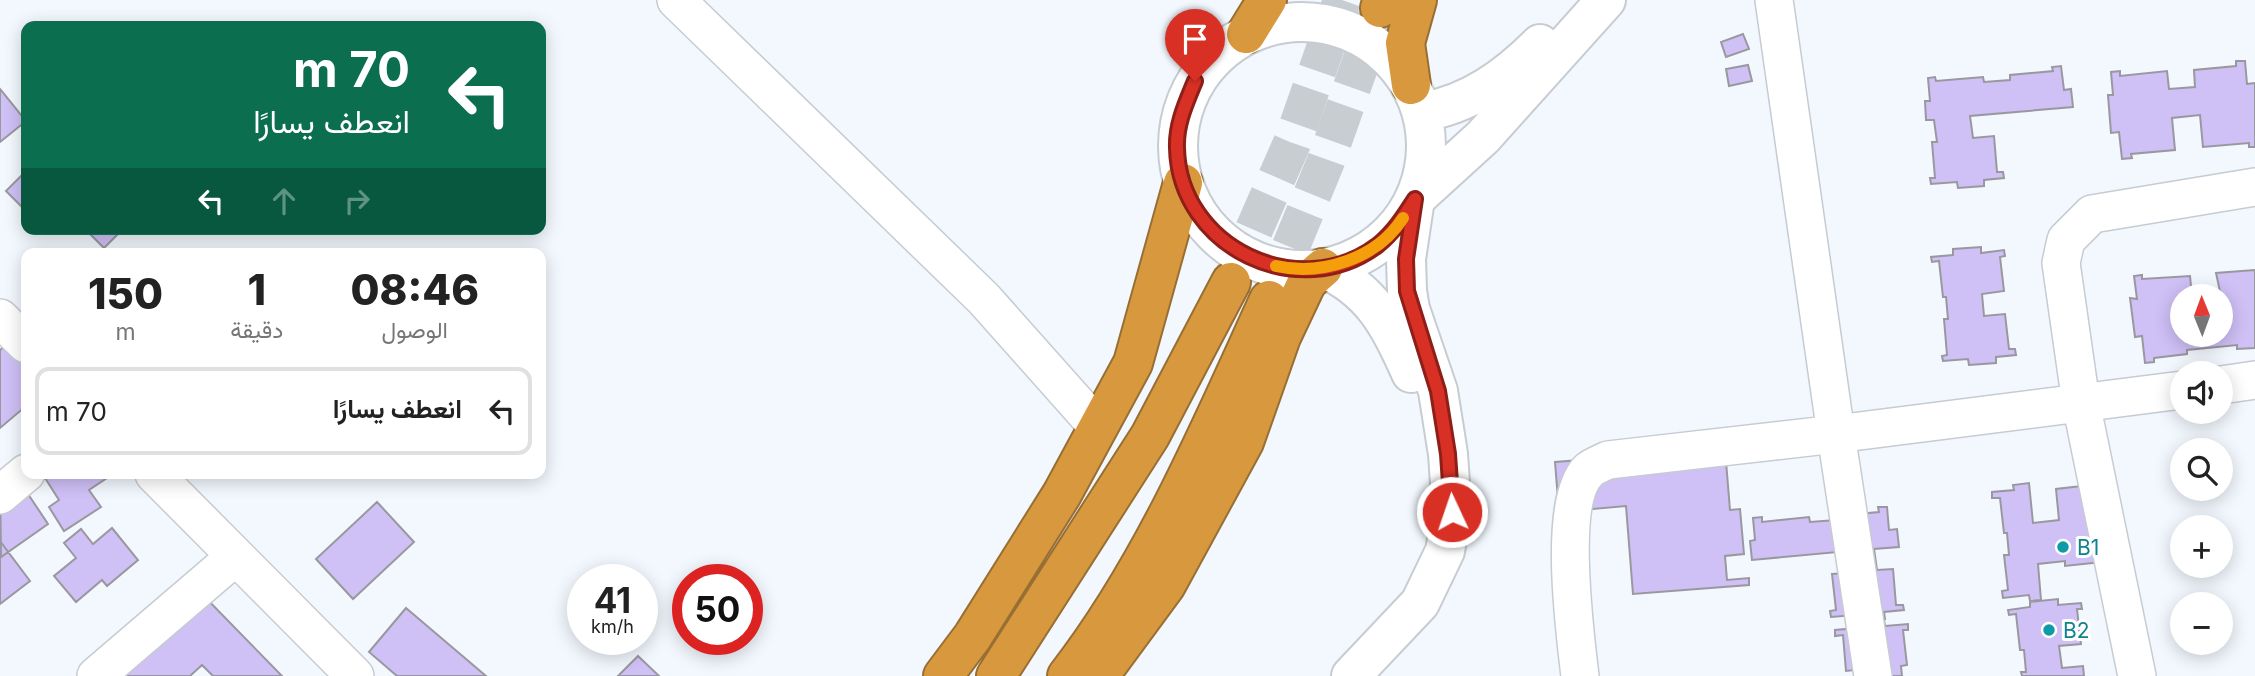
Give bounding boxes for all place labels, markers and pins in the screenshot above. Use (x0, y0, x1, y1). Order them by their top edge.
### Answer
pin (1165, 9, 1225, 81)
place label: B1 (2077, 535, 2099, 560)
marker: B1 (2055, 539, 2071, 555)
place label: B2 (2063, 618, 2090, 643)
marker: B2 (2041, 622, 2057, 638)

